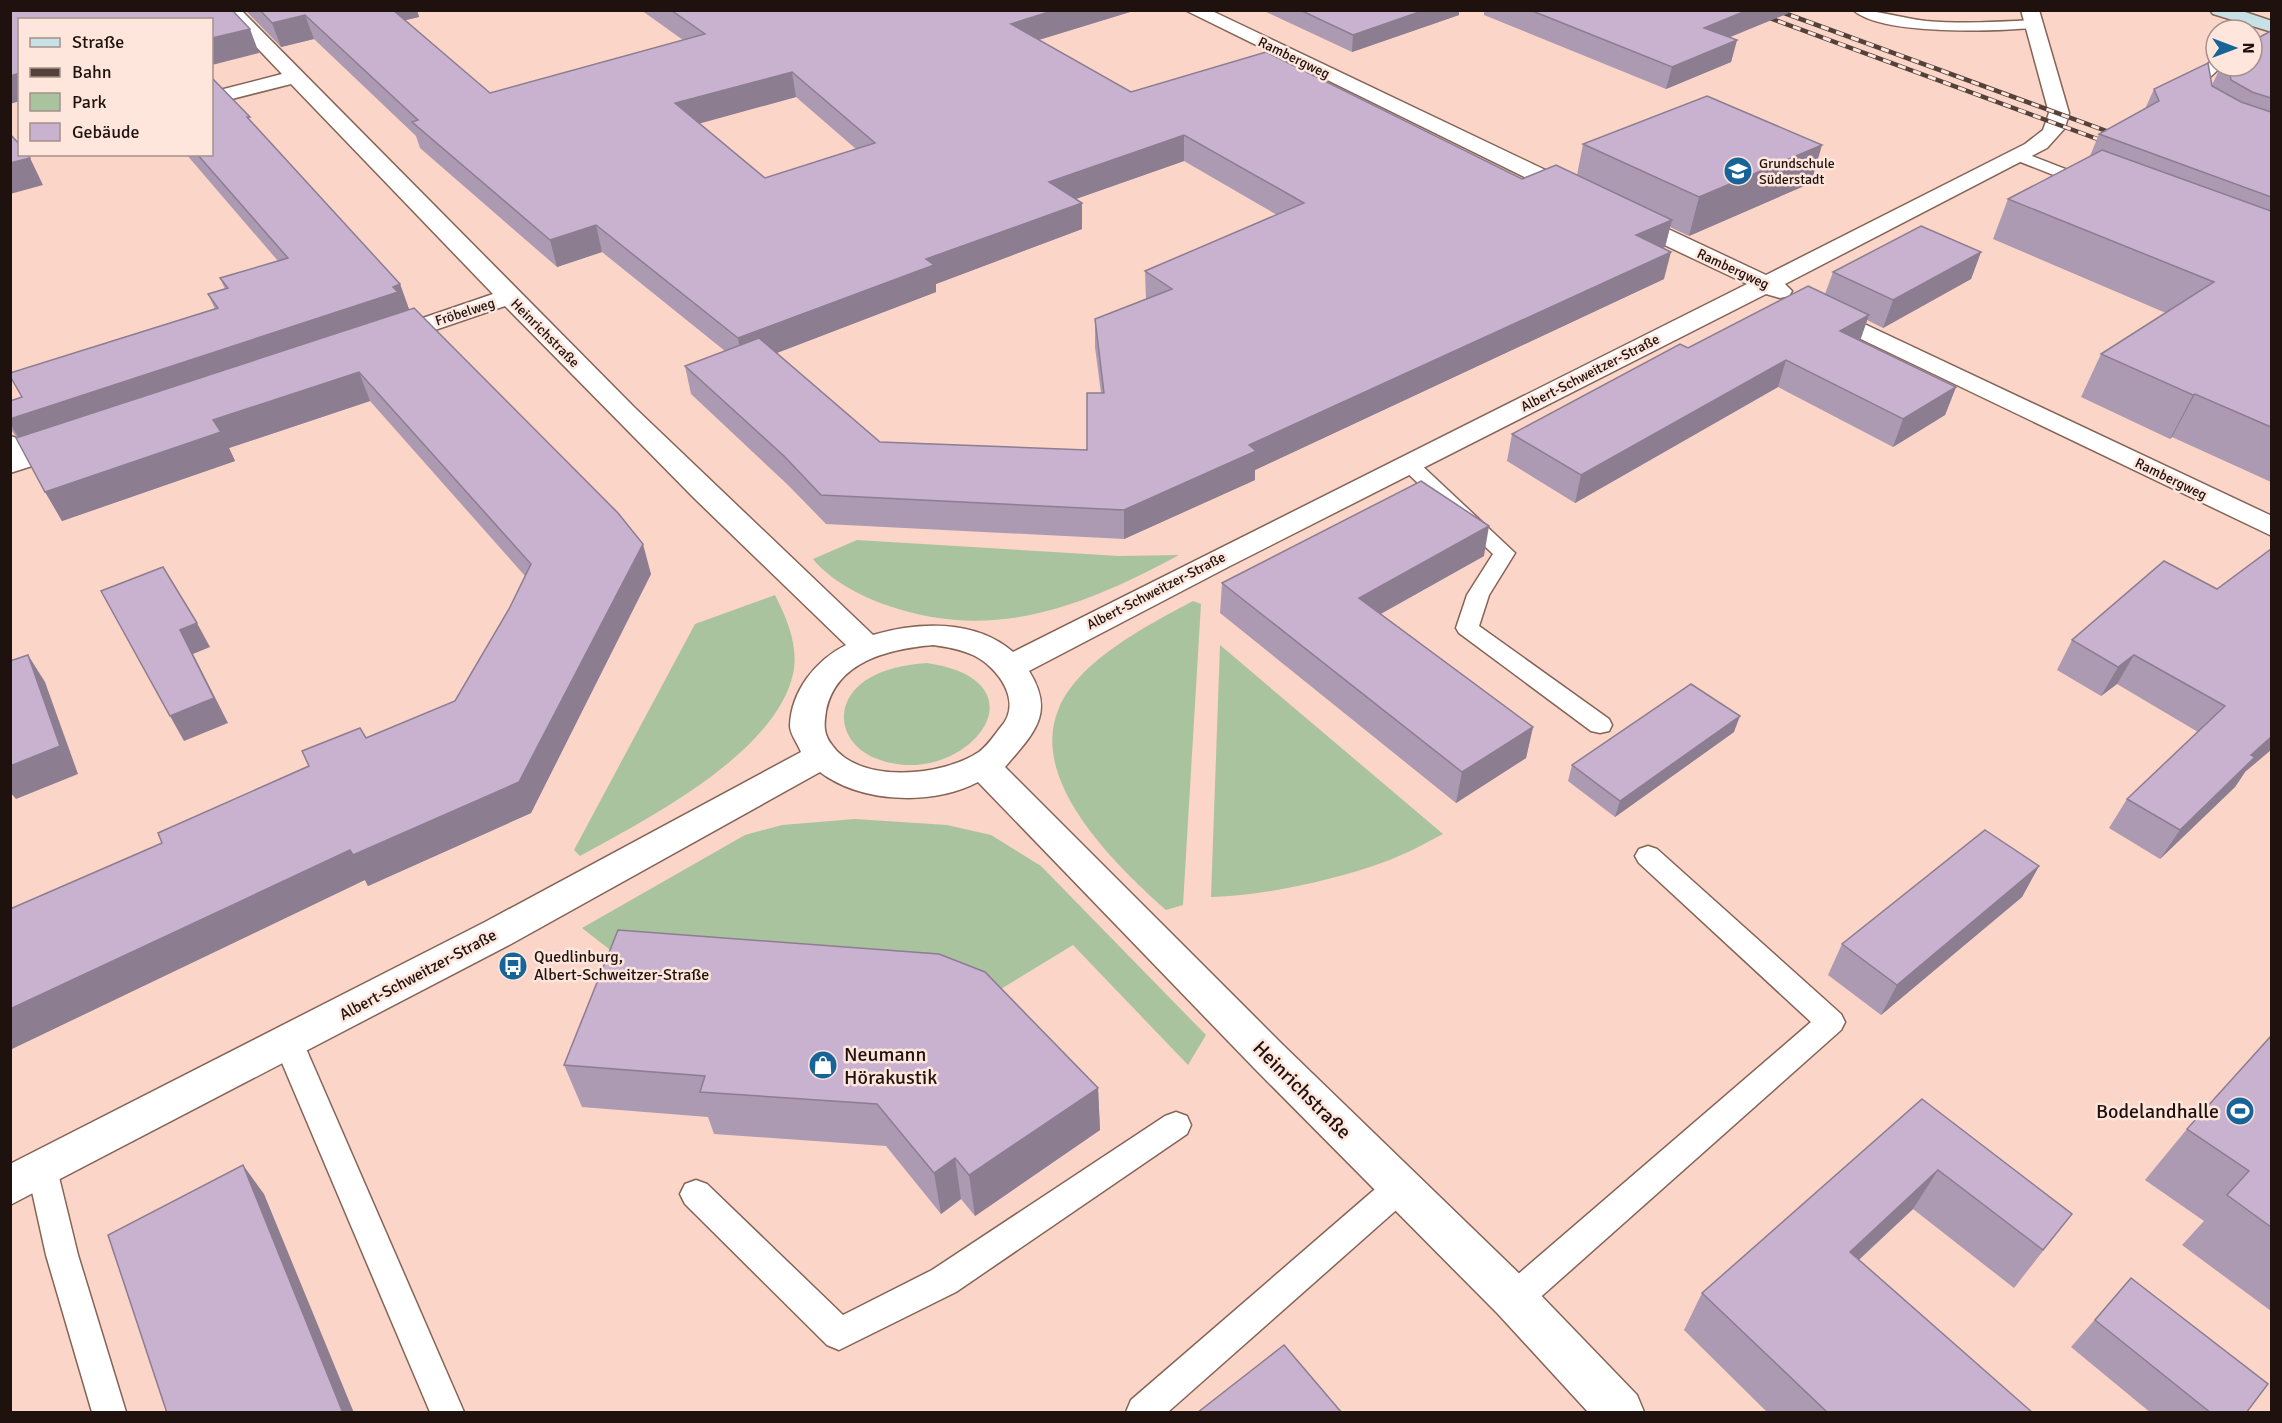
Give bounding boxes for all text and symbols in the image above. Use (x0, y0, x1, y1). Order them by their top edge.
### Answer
legend (18, 18, 213, 156)
north arrow (2204, 18, 2264, 78)
text: Straße (72, 31, 124, 53)
street label: Rambergweg (1255, 33, 1333, 83)
text: N (2238, 42, 2258, 54)
text: Bahn (72, 61, 112, 83)
text: Park (72, 91, 107, 113)
text: Gebäude (72, 121, 140, 143)
school or university icon: Grundschule Süderstadt (1722, 155, 1754, 187)
place label: Grundschule Süderstadt (1759, 155, 1835, 188)
street label: Rambergweg (1694, 245, 1772, 293)
street label: Fröbelweg (433, 294, 497, 330)
street label: Heinrichstraße (507, 295, 583, 371)
street label: Albert-Schweitzer-Straße (1518, 331, 1662, 415)
street label: Rambergweg (2132, 454, 2210, 504)
street label: Albert-Schweitzer-Straße (1084, 549, 1228, 633)
street label: Albert-Schweitzer-Straße (336, 925, 500, 1025)
place label: Quedlinburg, Albert-Schweitzer-Straße (534, 947, 709, 985)
bus stop icon: Quedlinburg, Albert-Schweitzer-Straße (497, 950, 529, 982)
street label: Heinrichstraße (1248, 1036, 1356, 1144)
place label: Neumann Hörakustik (844, 1042, 937, 1090)
shop icon: Neumann Hörakustik (807, 1049, 839, 1081)
sports icon: Bodelandhalle (2224, 1095, 2256, 1127)
place label: Bodelandhalle (2096, 1099, 2219, 1124)

